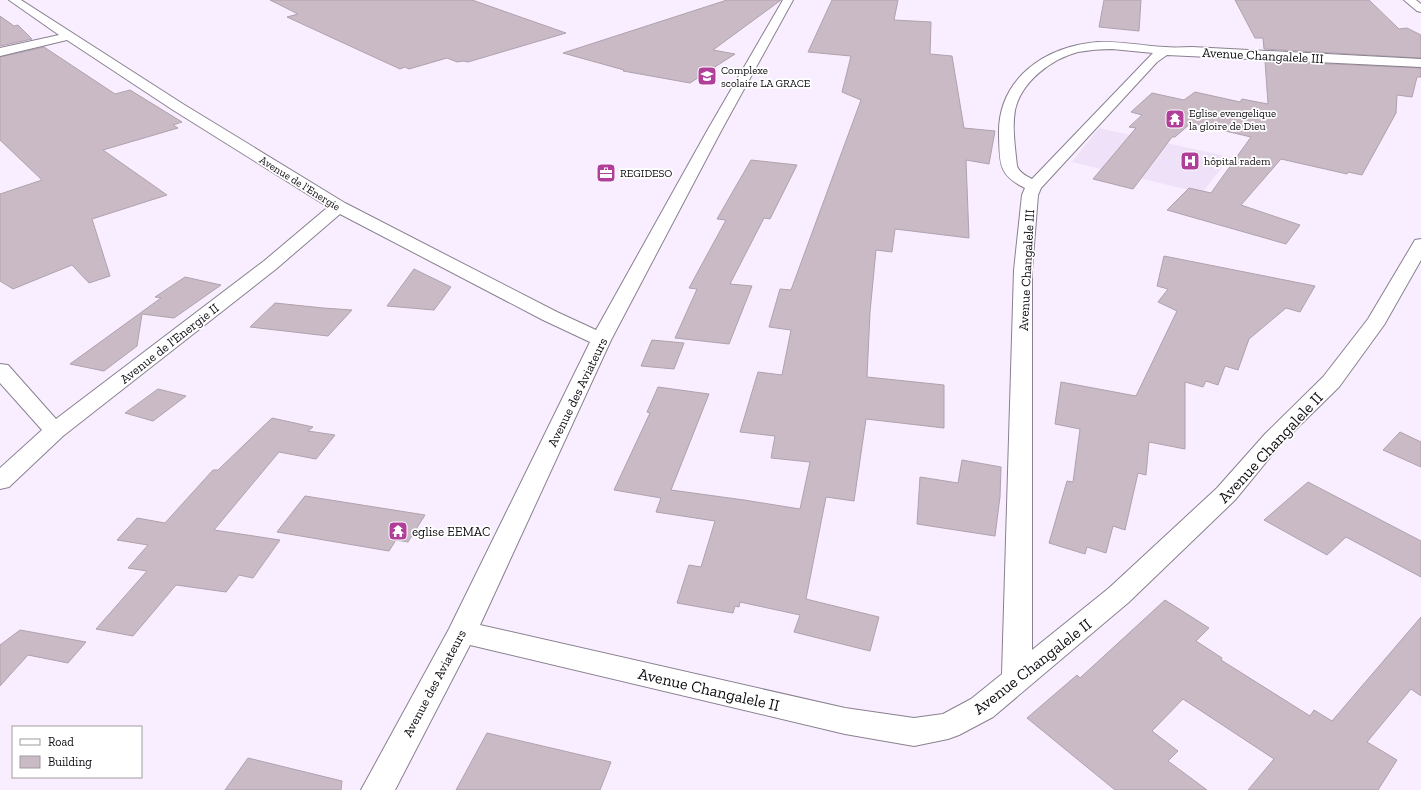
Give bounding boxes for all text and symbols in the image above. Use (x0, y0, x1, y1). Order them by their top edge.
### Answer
street label: Avenue Changalele III (1202, 45, 1324, 66)
place label: Complexe scolaire LA GRACE (721, 64, 810, 90)
school or university icon: Complexe scolaire LA GRACE (696, 65, 718, 87)
place label: Eglise evengelique la gloire de Dieu (1189, 107, 1276, 133)
temple icon: Eglise evengelique la gloire de Dieu (1164, 108, 1186, 130)
hospital icon: hôpital radem (1179, 150, 1201, 172)
street label: Avenue de l'Energie (257, 153, 343, 214)
place label: hôpital radem (1204, 155, 1271, 168)
office icon: REGIDESO (595, 162, 617, 184)
place label: REGIDESO (620, 167, 672, 180)
street label: Avenue Changalele III (1016, 209, 1037, 331)
street label: Avenue de l'Energie II (117, 300, 222, 387)
street label: Avenue des Aviateurs (545, 335, 610, 449)
street label: Avenue Changalele II (1214, 388, 1327, 507)
temple icon: eglise EEMAC (387, 520, 409, 542)
place label: eglise EEMAC (412, 524, 490, 539)
street label: Avenue Changalele II (970, 614, 1095, 718)
street label: Avenue des Aviateurs (400, 627, 469, 739)
street label: Avenue Changalele II (636, 664, 781, 715)
legend (12, 726, 142, 778)
text: Road (48, 735, 74, 749)
text: Building (48, 755, 92, 769)

